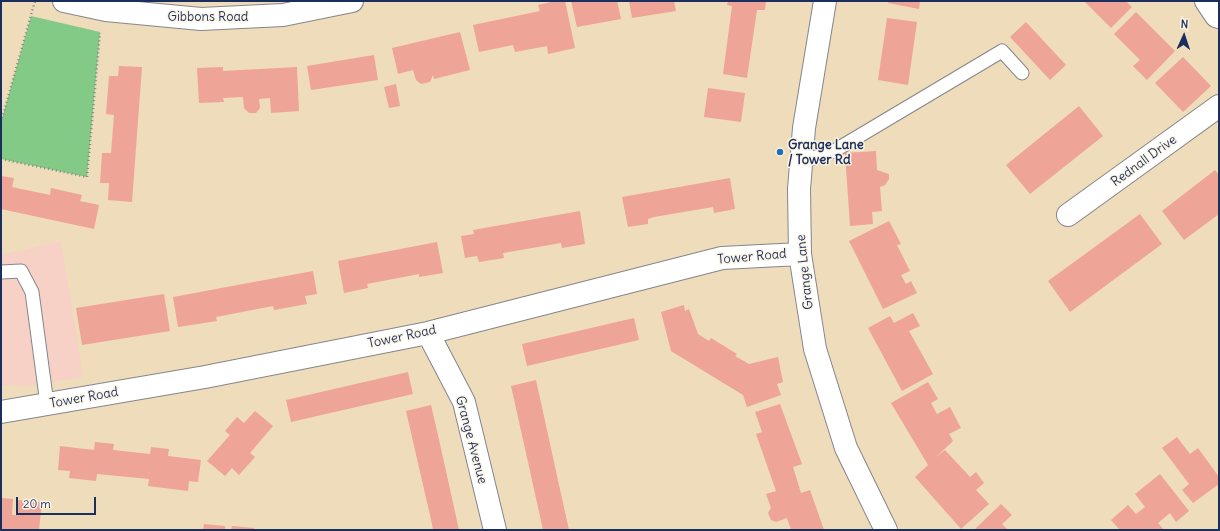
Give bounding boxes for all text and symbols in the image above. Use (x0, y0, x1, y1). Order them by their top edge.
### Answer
street label: Gibbons Road (168, 9, 248, 25)
north arrow (1164, 16, 1204, 56)
text: N (1180, 17, 1189, 31)
street label: Rednall Drive (1108, 132, 1180, 190)
place label: Grange Lane / Tower Rd (788, 137, 864, 168)
marker: Grange Lane / Tower Rd (775, 147, 785, 157)
street label: Grange Lane (793, 233, 817, 311)
street label: Tower Road (717, 246, 787, 268)
street label: Tower Road (366, 322, 438, 352)
street label: Tower Road (48, 384, 120, 412)
street label: Grange Avenue (452, 394, 490, 486)
scale bar (18, 489, 98, 515)
text: 20 m (23, 496, 51, 511)

